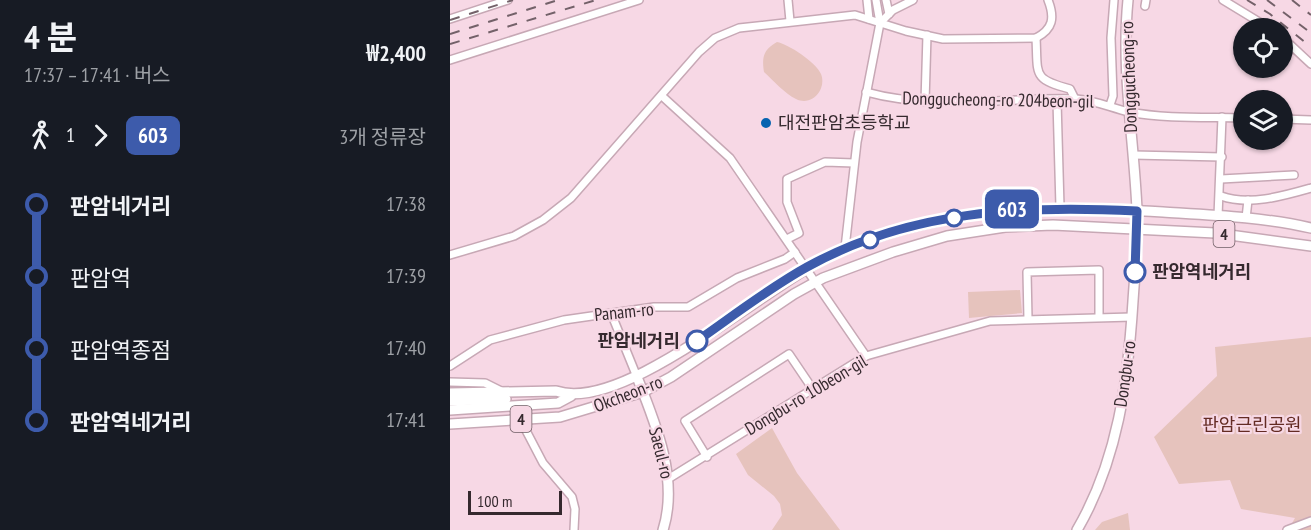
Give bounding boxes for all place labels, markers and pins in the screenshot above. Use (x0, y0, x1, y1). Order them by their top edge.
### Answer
place label: 대전판암초등학교 (778, 111, 910, 134)
marker: 대전판암초등학교 (759, 116, 773, 130)
unlabelled marker (945, 209, 963, 227)
unlabelled marker (861, 231, 879, 249)
place label: 판암역네거리 (1152, 260, 1251, 283)
marker: 판암역네거리 (1124, 261, 1146, 283)
place label: 판암네거리 (597, 329, 680, 352)
marker: 판암네거리 (686, 330, 708, 352)

